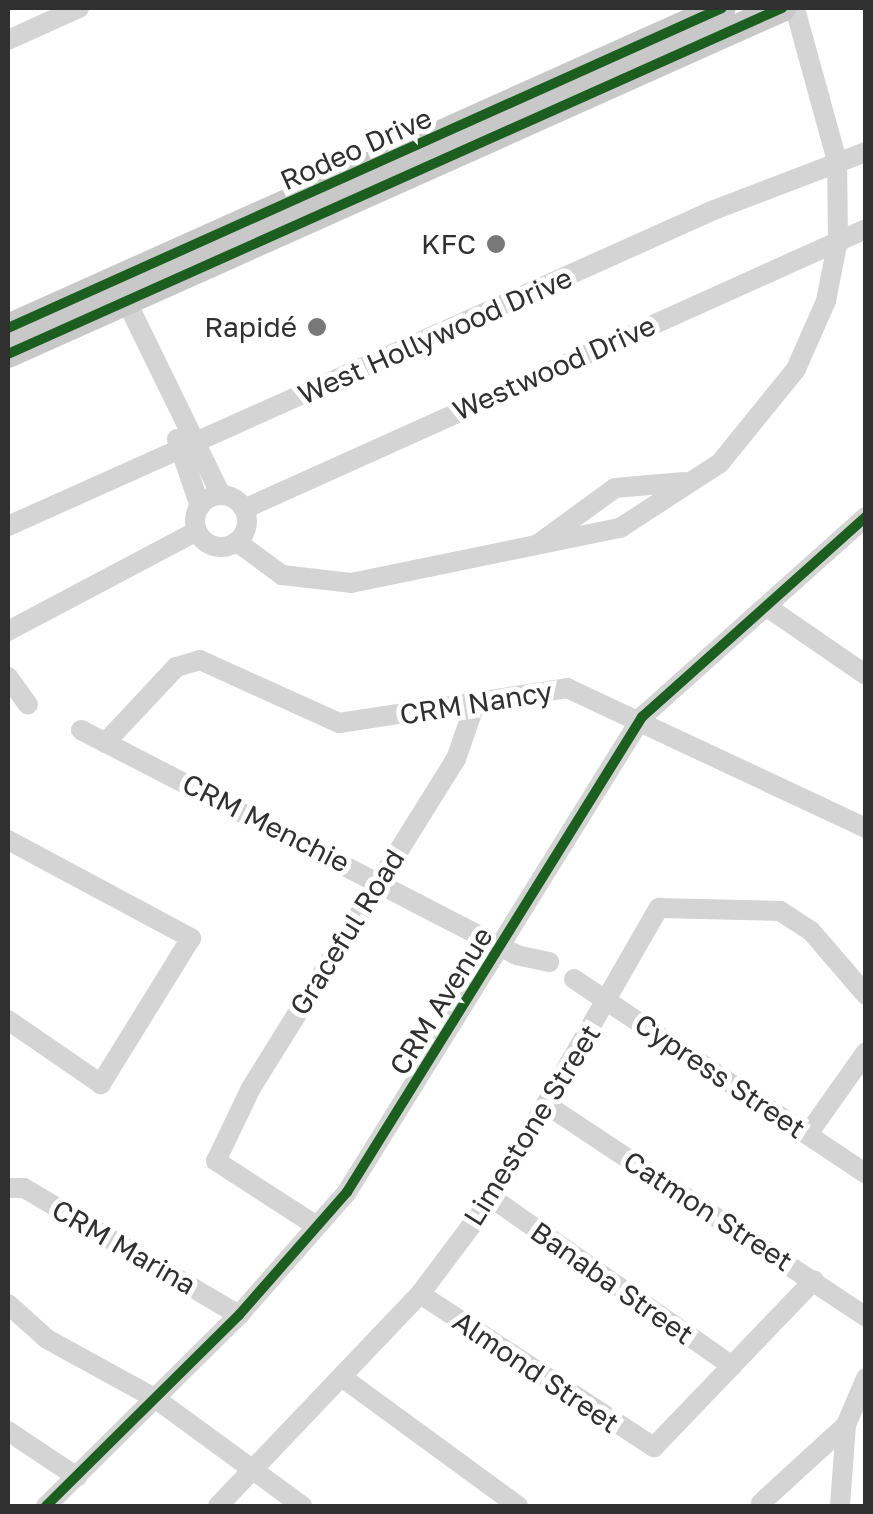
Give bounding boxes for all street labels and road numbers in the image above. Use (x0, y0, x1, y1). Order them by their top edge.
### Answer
street label: Rodeo Drive (275, 101, 437, 197)
street label: West Hollywood Drive (293, 260, 577, 412)
street label: Westwood Drive (448, 308, 660, 428)
street label: CRM Nancy (397, 674, 555, 732)
street label: CRM Menchie (177, 767, 355, 879)
street label: Graceful Road (283, 843, 411, 1021)
street label: CRM Avenue (382, 921, 500, 1081)
street label: Cypress Street (628, 1007, 812, 1145)
street label: Limestone Street (457, 1018, 607, 1232)
street label: Catmon Street (617, 1144, 799, 1278)
street label: CRM Marina (46, 1192, 202, 1302)
street label: Banaba Street (524, 1215, 700, 1351)
street label: Almond Street (447, 1304, 625, 1440)

